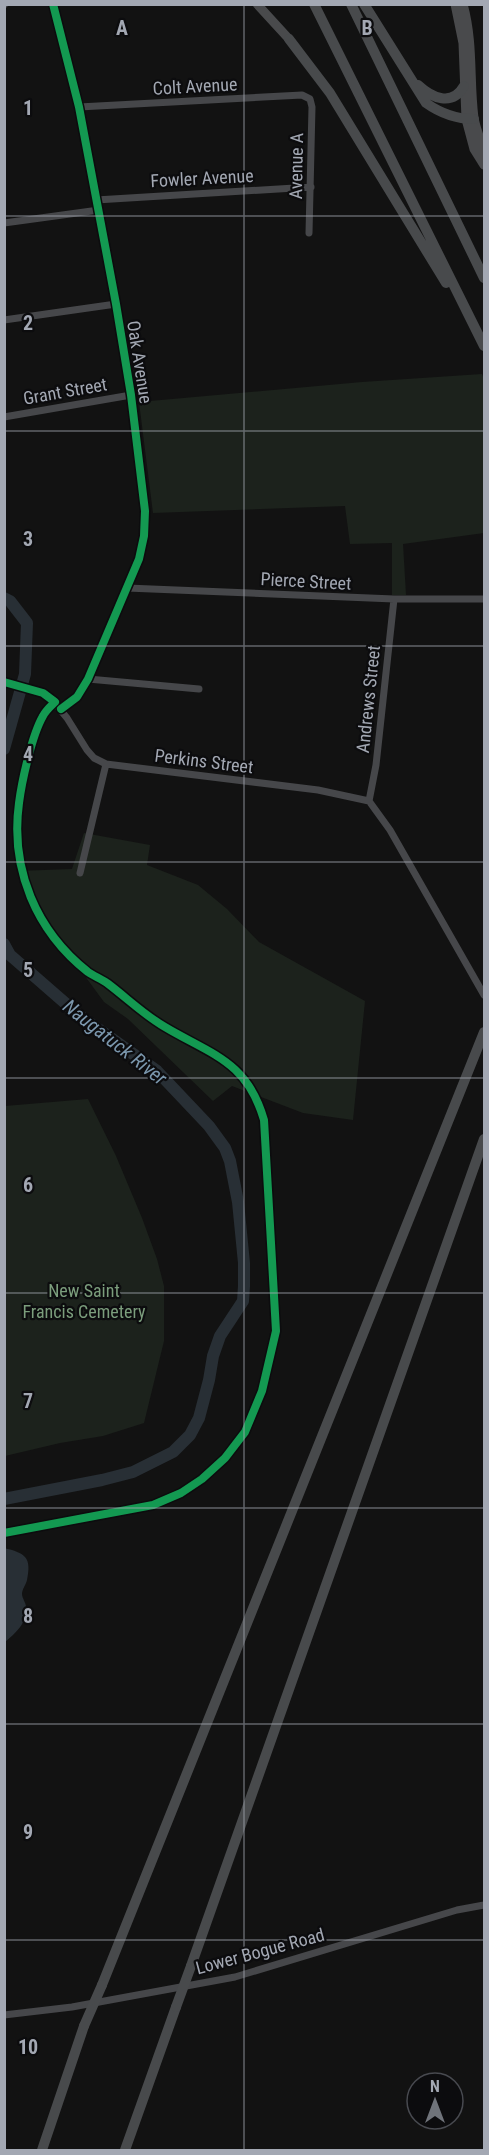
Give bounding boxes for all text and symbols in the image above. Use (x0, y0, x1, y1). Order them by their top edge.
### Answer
text: A (116, 16, 128, 40)
text: B (361, 16, 373, 40)
street label: Colt Avenue (152, 73, 238, 99)
text: 1 (23, 96, 33, 120)
street label: Avenue A (285, 132, 307, 199)
street label: Fowler Avenue (150, 165, 254, 191)
text: 2 (23, 311, 33, 335)
street label: Oak Avenue (123, 319, 157, 405)
street label: Grant Street (21, 373, 109, 409)
text: 3 (23, 527, 33, 551)
street label: Pierce Street (260, 568, 352, 594)
street label: Andrews Street (352, 644, 384, 754)
text: 4 (23, 742, 33, 766)
street label: Perkins Street (153, 745, 255, 777)
text: 5 (23, 958, 33, 982)
water label: Naugatuck River (58, 994, 172, 1091)
text: 6 (23, 1173, 33, 1197)
park label: New Saint Francis Cemetery (22, 1280, 146, 1322)
text: 7 (23, 1389, 33, 1413)
text: 8 (23, 1604, 33, 1628)
text: 9 (23, 1820, 33, 1844)
street label: Lower Bogue Road (193, 1924, 327, 1978)
text: 10 (18, 2035, 38, 2059)
north arrow (405, 2071, 465, 2131)
text: N (430, 2077, 440, 2096)

